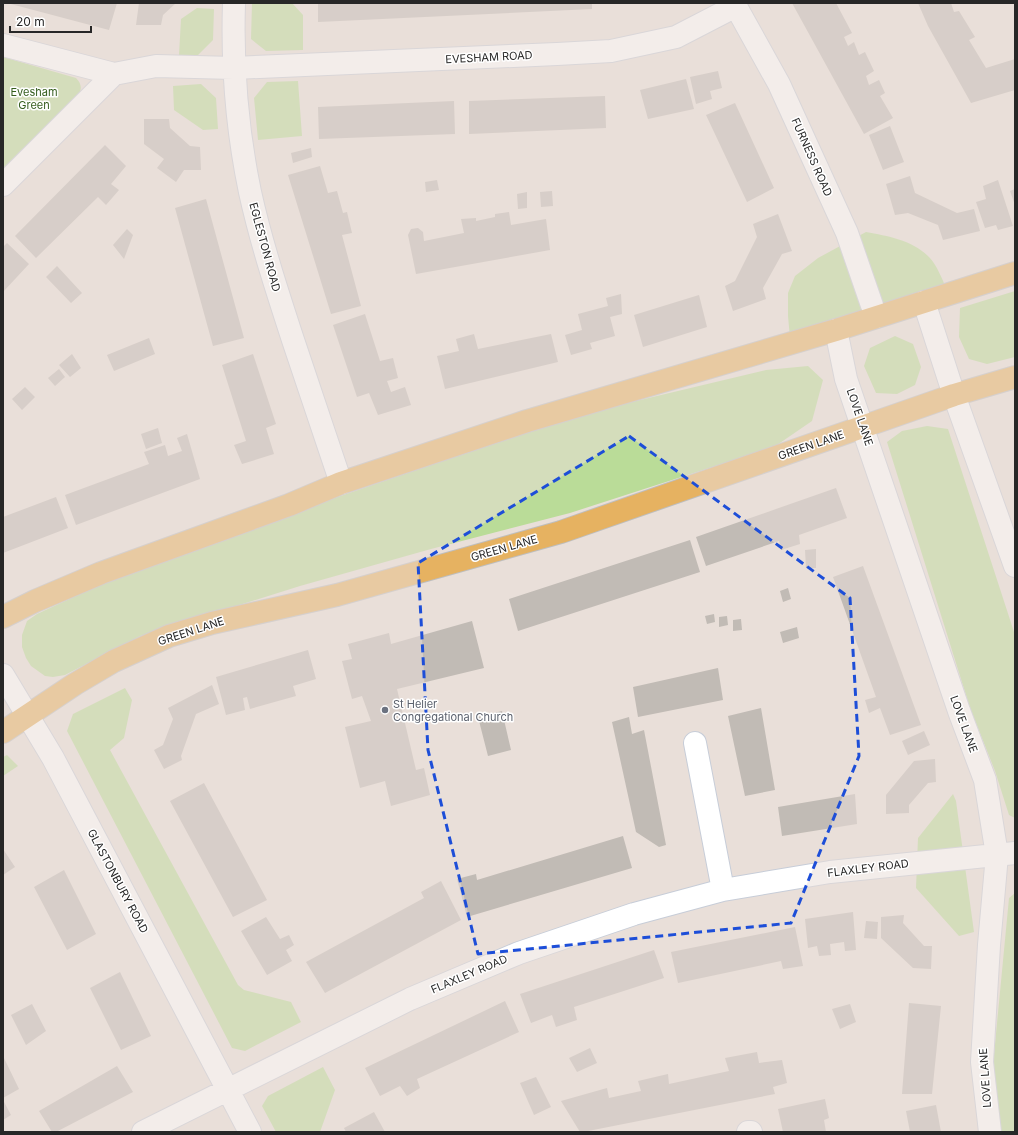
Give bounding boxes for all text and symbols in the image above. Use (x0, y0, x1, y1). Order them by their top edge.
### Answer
scale bar (10, 8, 91, 34)
text: 20 m (16, 14, 45, 29)
street label: EVESHAM ROAD (445, 48, 533, 66)
park label: Evesham Green (10, 85, 58, 112)
street label: FURNESS ROAD (788, 116, 836, 199)
street label: EGLESTON ROAD (246, 201, 284, 293)
street label: LOVE LANE (844, 386, 876, 448)
street label: GREEN LANE (776, 427, 846, 463)
street label: GREEN LANE (469, 532, 539, 564)
street label: GREEN LANE (156, 614, 226, 648)
street label: LOVE LANE (947, 693, 981, 755)
place label: St Helier Congregational Church (393, 697, 513, 724)
marker: St Helier Congregational Church (380, 705, 390, 715)
street label: GLASTONBURY ROAD (85, 827, 151, 936)
street label: FLAXLEY ROAD (827, 856, 910, 880)
street label: FLAXLEY ROAD (429, 952, 509, 996)
street label: LOVE LANE (976, 1048, 994, 1108)

